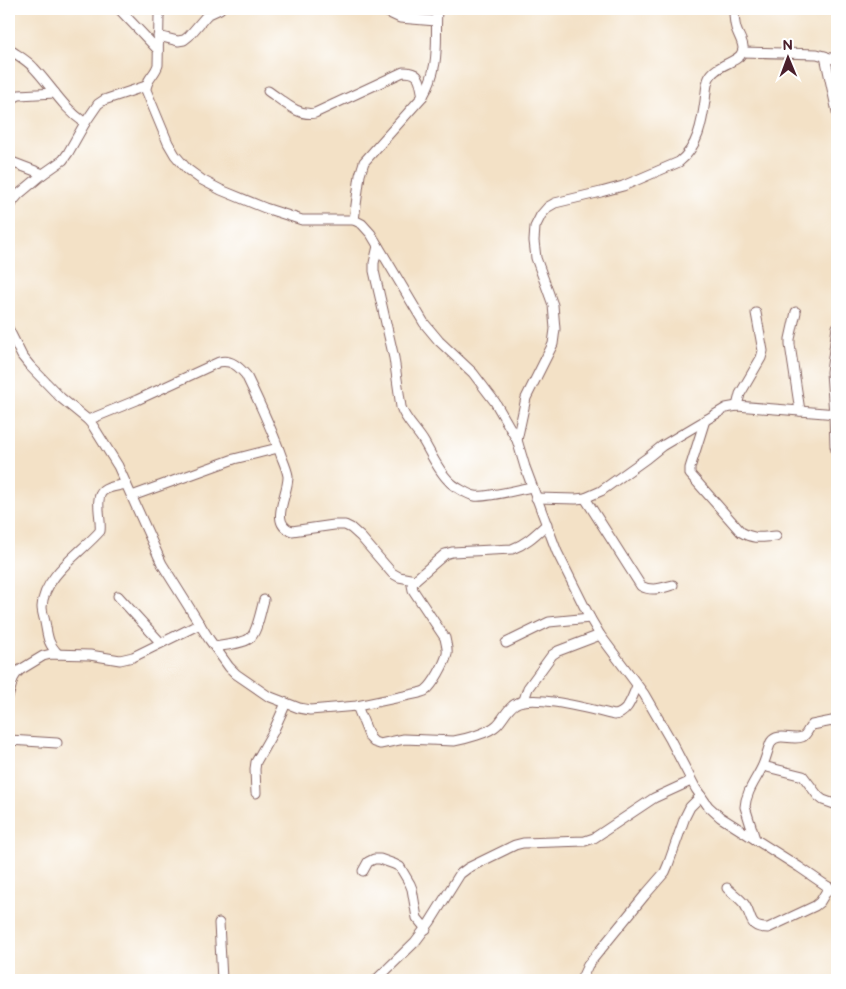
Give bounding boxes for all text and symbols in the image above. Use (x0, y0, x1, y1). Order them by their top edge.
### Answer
north arrow (764, 32, 814, 82)
text: N (782, 37, 793, 54)

